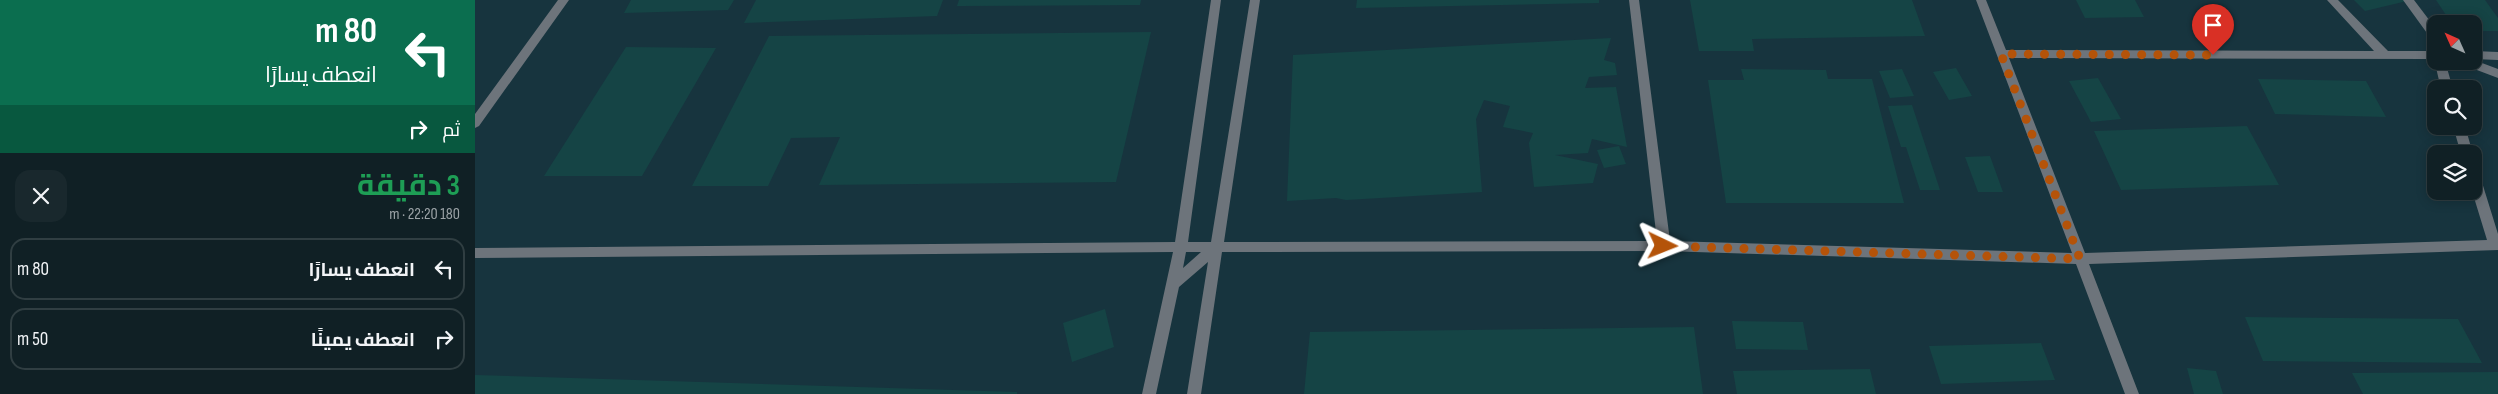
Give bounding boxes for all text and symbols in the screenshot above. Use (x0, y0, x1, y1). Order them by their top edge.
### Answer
pin (2192, 4, 2234, 55)
text: 80 m (315, 10, 377, 53)
icon: arrive (2199, 11, 2227, 39)
north arrow (2427, 15, 2483, 70)
map controls (2427, 15, 2482, 200)
icon: left (395, 20, 460, 85)
text: انعطف يسارًا (265, 62, 377, 89)
button: search (2427, 80, 2482, 135)
icon: right (404, 115, 432, 143)
text: ثم (442, 119, 460, 142)
button: layers (2427, 145, 2482, 200)
text: 3 دقيقة (357, 168, 460, 204)
button: close (15, 170, 67, 222)
text: 180 m · 22:20 (389, 205, 460, 224)
position arrow (1636, 219, 1688, 271)
icon: left (430, 255, 458, 283)
text: 80 m (17, 258, 49, 281)
text: انعطف يسارًا (308, 259, 415, 282)
icon: right (430, 325, 458, 353)
text: 50 m (17, 328, 48, 351)
text: انعطف يمينًا (311, 329, 415, 352)

